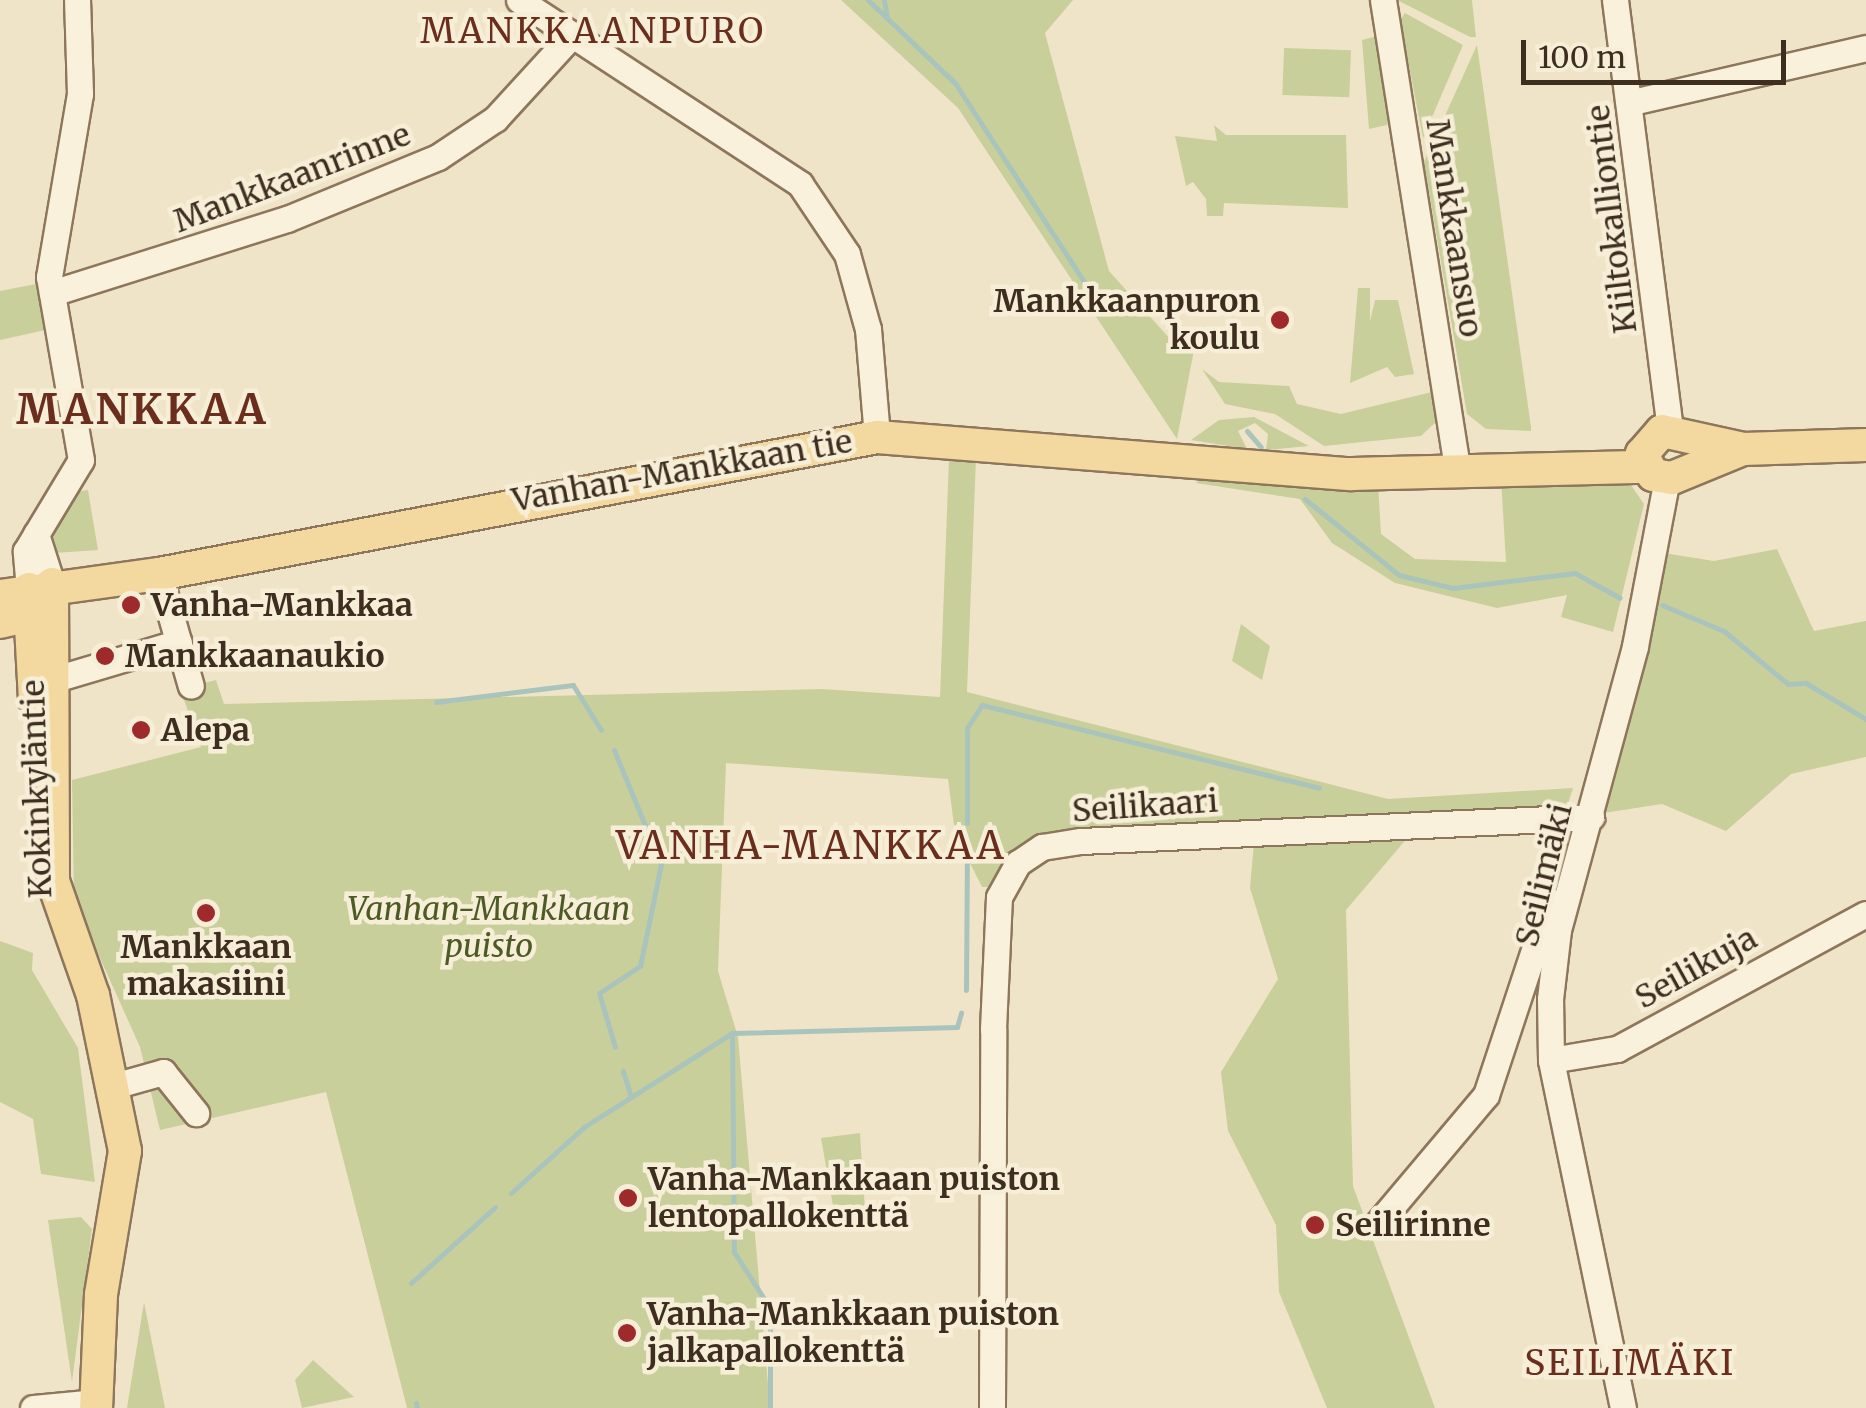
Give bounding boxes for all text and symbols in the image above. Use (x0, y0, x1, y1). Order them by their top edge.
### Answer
district label: MANKKAANPURO (420, 10, 766, 52)
scale bar (1526, 20, 1791, 82)
text: 100 m (1538, 38, 1626, 76)
street label: Kiiltokalliontie (1579, 103, 1645, 335)
street label: Mankkaanrinne (168, 115, 416, 241)
street label: Mankkaansuo (1418, 116, 1490, 340)
place label: Mankkaanpuron koulu (994, 283, 1260, 358)
marker: Mankkaanpuron koulu (1269, 309, 1291, 331)
district label: MANKKAA (16, 384, 268, 434)
street label: Vanhan-Mankkaan tie (509, 422, 855, 520)
place label: Vanha-Mankkaa (151, 586, 413, 624)
marker: Vanha-Mankkaa (120, 594, 142, 616)
place label: Mankkaanaukio (125, 637, 385, 675)
marker: Mankkaanaukio (94, 645, 116, 667)
street label: Kokinkyläntie (14, 679, 60, 899)
place label: Alepa (161, 711, 250, 749)
marker: Alepa (130, 719, 152, 741)
street label: Seilikaari (1071, 782, 1219, 830)
street label: Seilimäki (1508, 799, 1580, 951)
district label: VANHA-MANKKAA (616, 823, 1006, 869)
park label: Vanhan-Mankkaan puisto (348, 891, 630, 966)
marker: Mankkaan makasiini (195, 902, 217, 924)
street label: Seilikuja (1628, 919, 1764, 1017)
place label: Mankkaan makasiini (120, 929, 292, 1004)
place label: Vanha-Mankkaan puiston lentopallokenttä (648, 1161, 1060, 1236)
marker: Vanha-Mankkaan puiston lentopallokenttä (617, 1187, 639, 1209)
place label: Seilirinne (1335, 1206, 1491, 1244)
marker: Seilirinne (1304, 1214, 1326, 1236)
place label: Vanha-Mankkaan puiston jalkapallokenttä (647, 1296, 1059, 1371)
marker: Vanha-Mankkaan puiston jalkapallokenttä (616, 1322, 638, 1344)
district label: SEILIMÄKI (1524, 1342, 1736, 1384)

